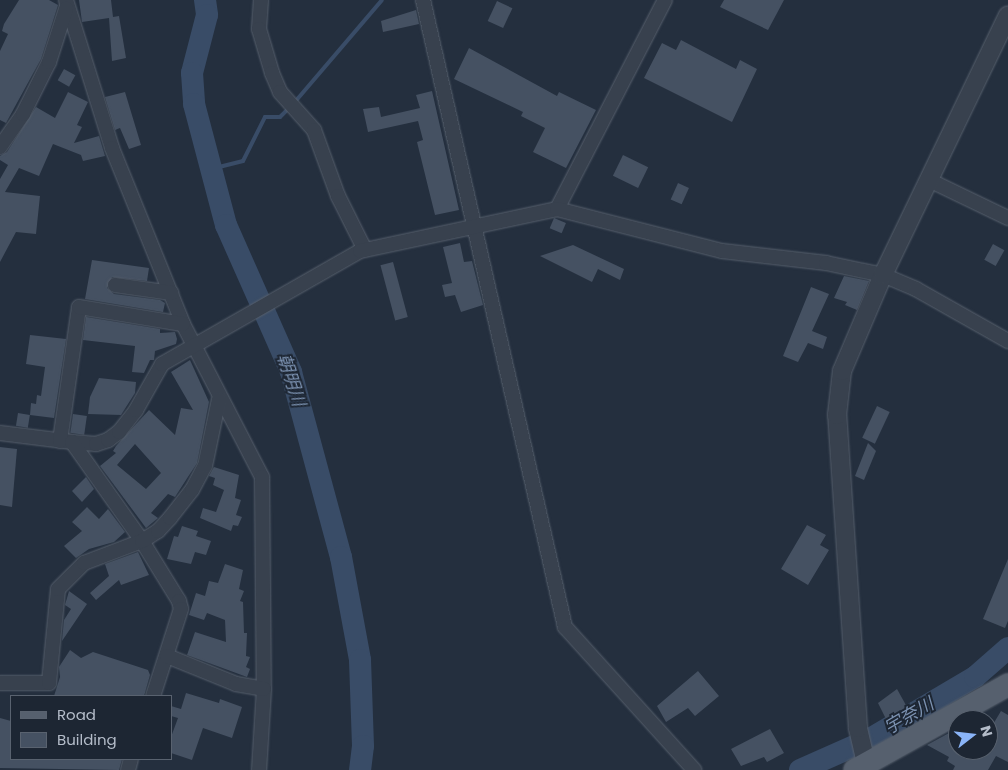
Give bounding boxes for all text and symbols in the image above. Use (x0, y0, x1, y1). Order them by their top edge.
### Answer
water label: 朝明川 (272, 351, 310, 409)
water label: 宇奈川 (880, 693, 938, 739)
legend (10, 695, 172, 760)
text: Road (57, 704, 96, 725)
north arrow (948, 710, 998, 760)
text: N (975, 723, 998, 739)
text: Building (57, 729, 117, 750)

